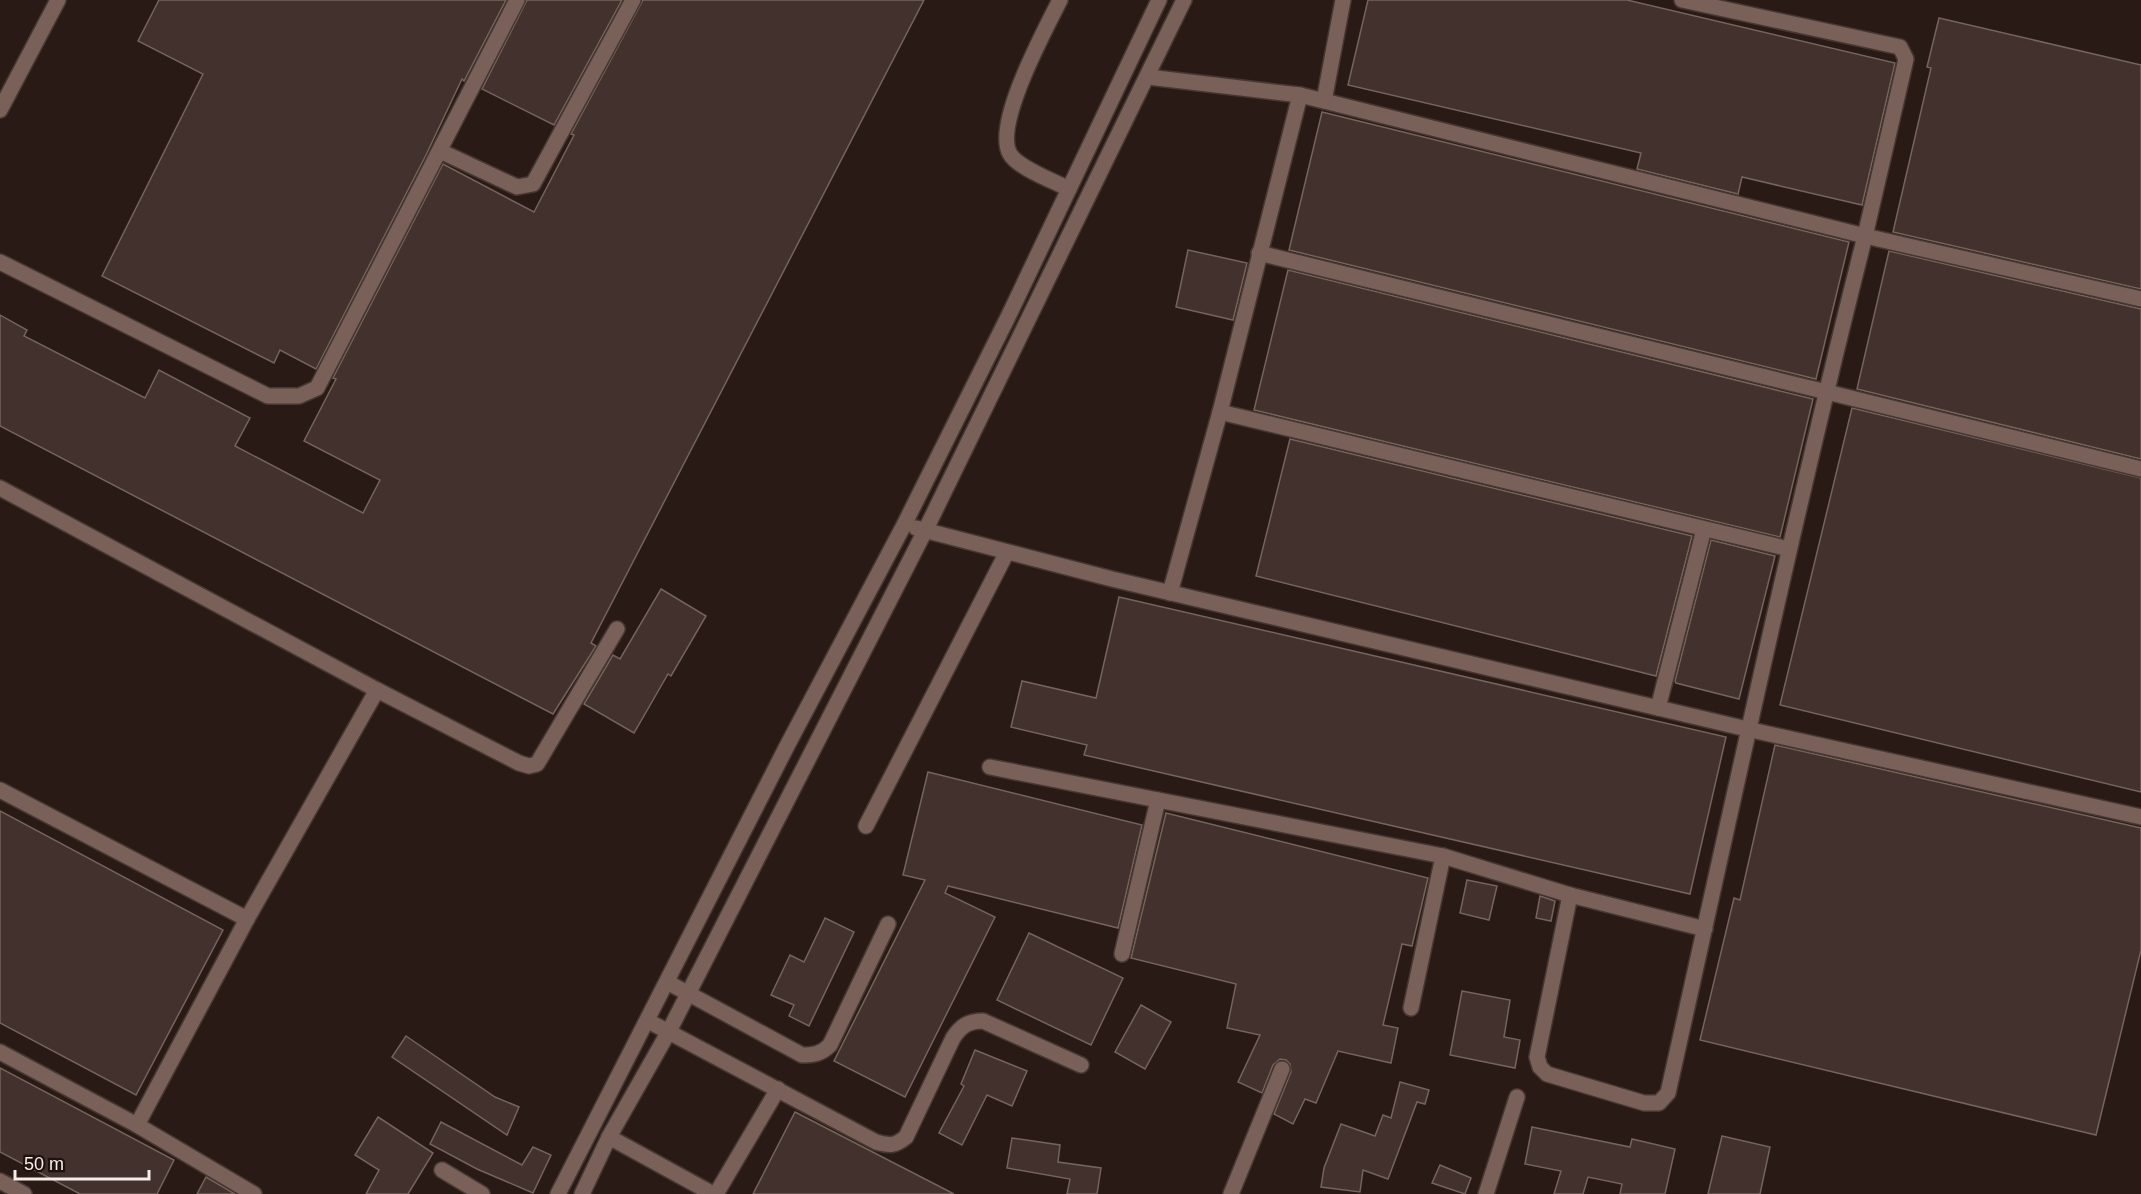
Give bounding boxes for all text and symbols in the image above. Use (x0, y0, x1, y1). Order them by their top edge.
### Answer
scale bar (15, 1143, 148, 1181)
text: 50 m (24, 1154, 64, 1174)

